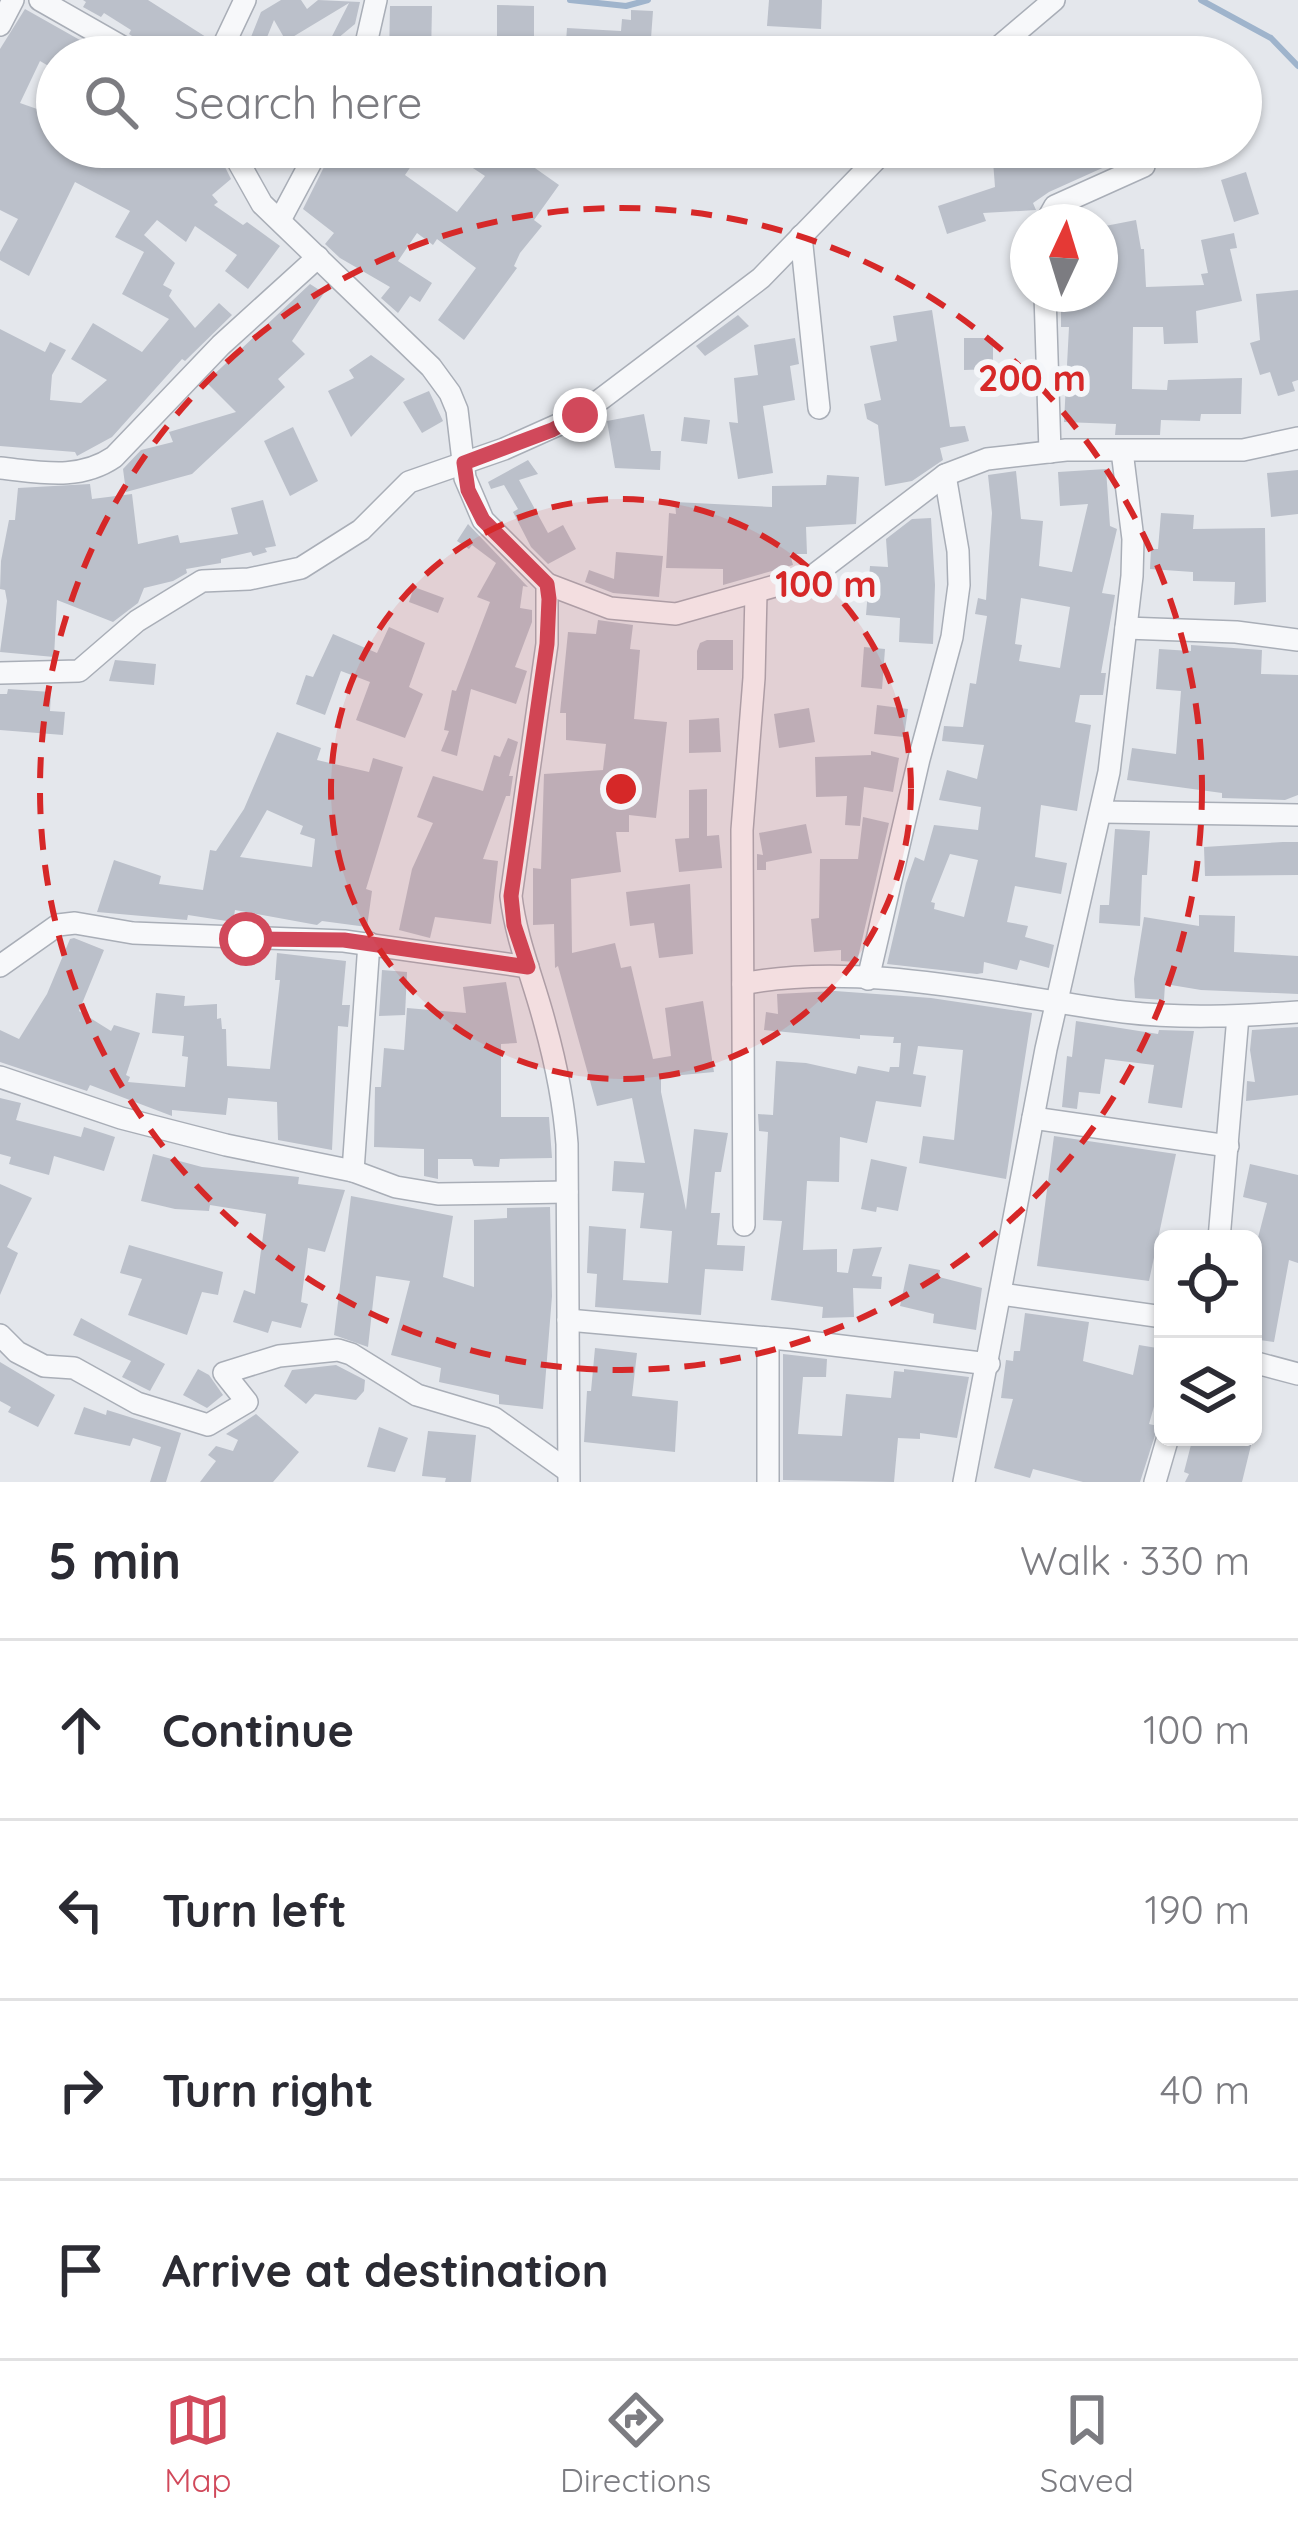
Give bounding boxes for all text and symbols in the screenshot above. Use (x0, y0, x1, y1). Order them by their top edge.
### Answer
search box (36, 36, 1262, 168)
icon: search (78, 69, 144, 135)
text: Search here (174, 74, 422, 130)
north arrow (1010, 204, 1118, 312)
text: 200 m (978, 355, 1086, 400)
route end (553, 388, 607, 442)
text: 100 m (775, 561, 877, 606)
centre of rings (600, 768, 642, 810)
route start (219, 912, 273, 966)
map controls (1154, 1230, 1262, 1446)
button: locate (1154, 1230, 1262, 1338)
button: layers (1154, 1338, 1262, 1446)
text: 5 min (48, 1528, 181, 1592)
text: Walk · 330 m (1020, 1536, 1250, 1585)
icon: ahead (48, 1697, 114, 1763)
text: Continue (162, 1702, 354, 1758)
text: 100 m (1143, 1705, 1250, 1754)
icon: left (48, 1877, 114, 1943)
text: Turn left (162, 1882, 347, 1938)
text: 190 m (1144, 1885, 1250, 1934)
icon: right (48, 2057, 114, 2123)
text: Turn right (162, 2062, 374, 2118)
text: 40 m (1160, 2065, 1250, 2114)
icon: arrive (48, 2237, 114, 2303)
text: Arrive at destination (162, 2242, 608, 2298)
tab: Map (164, 2387, 232, 2500)
tab: Directions (560, 2387, 711, 2500)
tab: Saved (1040, 2387, 1134, 2500)

